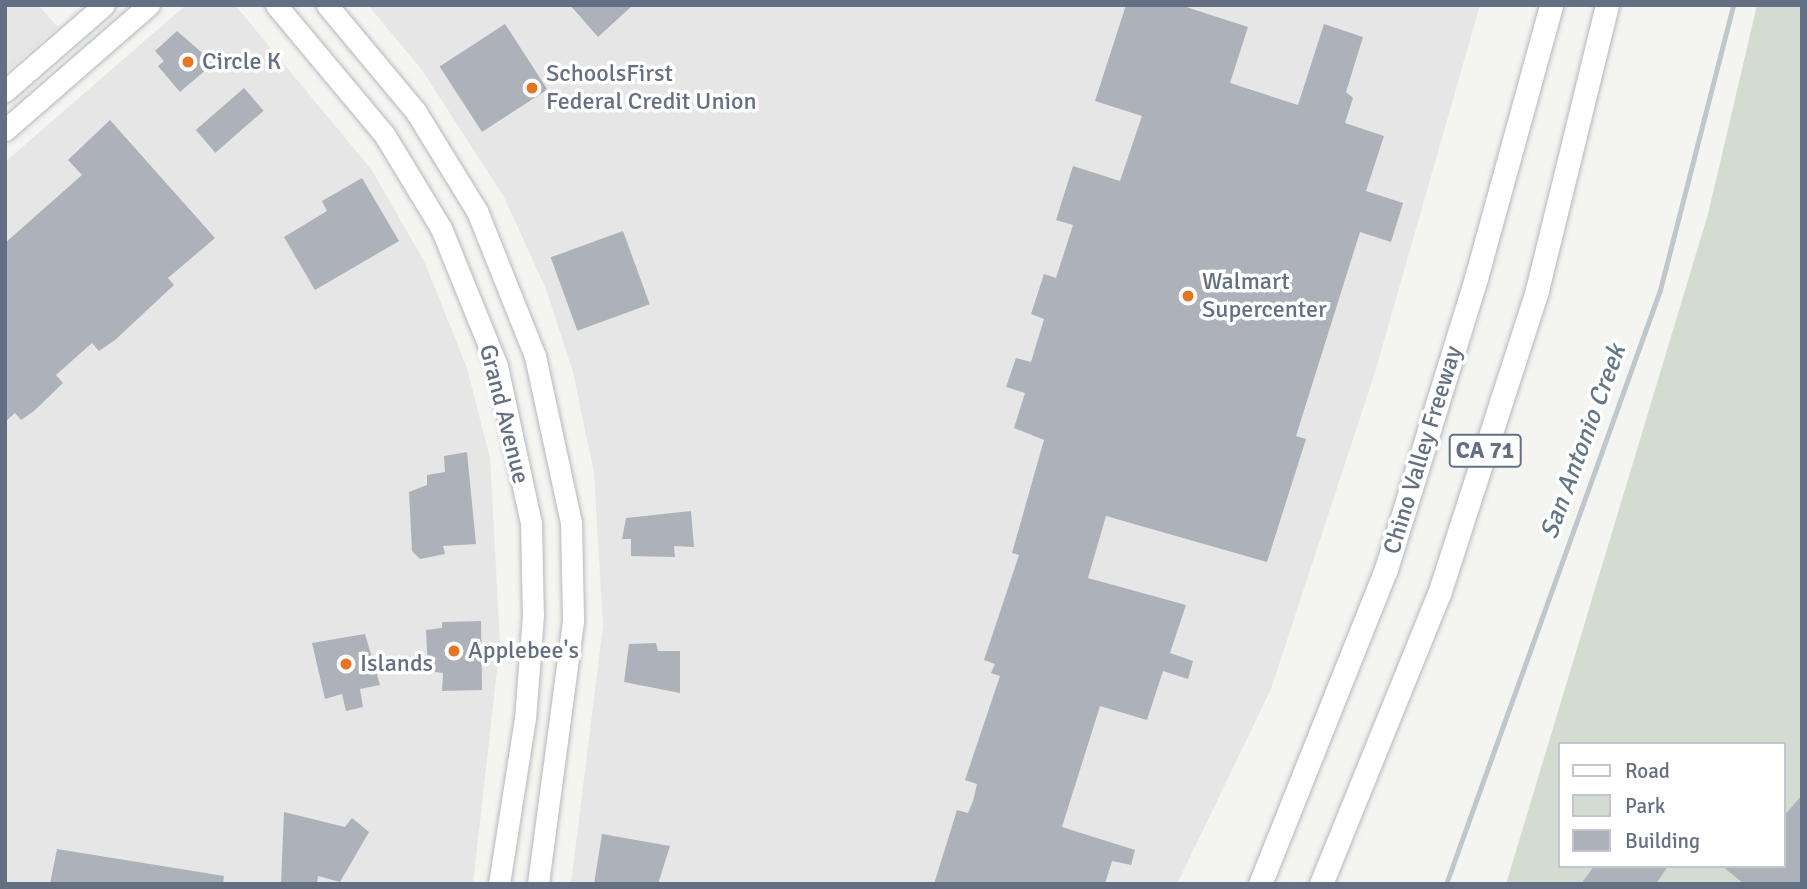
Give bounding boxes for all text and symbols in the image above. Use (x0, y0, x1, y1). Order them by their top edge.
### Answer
place label: Circle K (202, 48, 281, 76)
marker: Circle K (180, 54, 196, 70)
place label: SchoolsFirst Federal Credit Union (546, 60, 757, 116)
marker: SchoolsFirst Federal Credit Union (524, 80, 540, 96)
place label: Walmart Supercenter (1202, 268, 1327, 324)
marker: Walmart Supercenter (1180, 288, 1196, 304)
street label: Grand Avenue (473, 341, 535, 487)
water label: San Antonio Creek (1534, 341, 1634, 543)
street label: Chino Valley Freeway (1378, 343, 1468, 557)
road number: CA 71 (1448, 432, 1522, 471)
place label: Applebee's (468, 637, 579, 665)
marker: Applebee's (446, 643, 462, 659)
place label: Islands (360, 650, 433, 678)
marker: Islands (338, 656, 354, 672)
legend (1559, 742, 1786, 868)
text: Road (1625, 758, 1670, 784)
text: Park (1625, 793, 1665, 819)
text: Building (1625, 828, 1700, 854)

